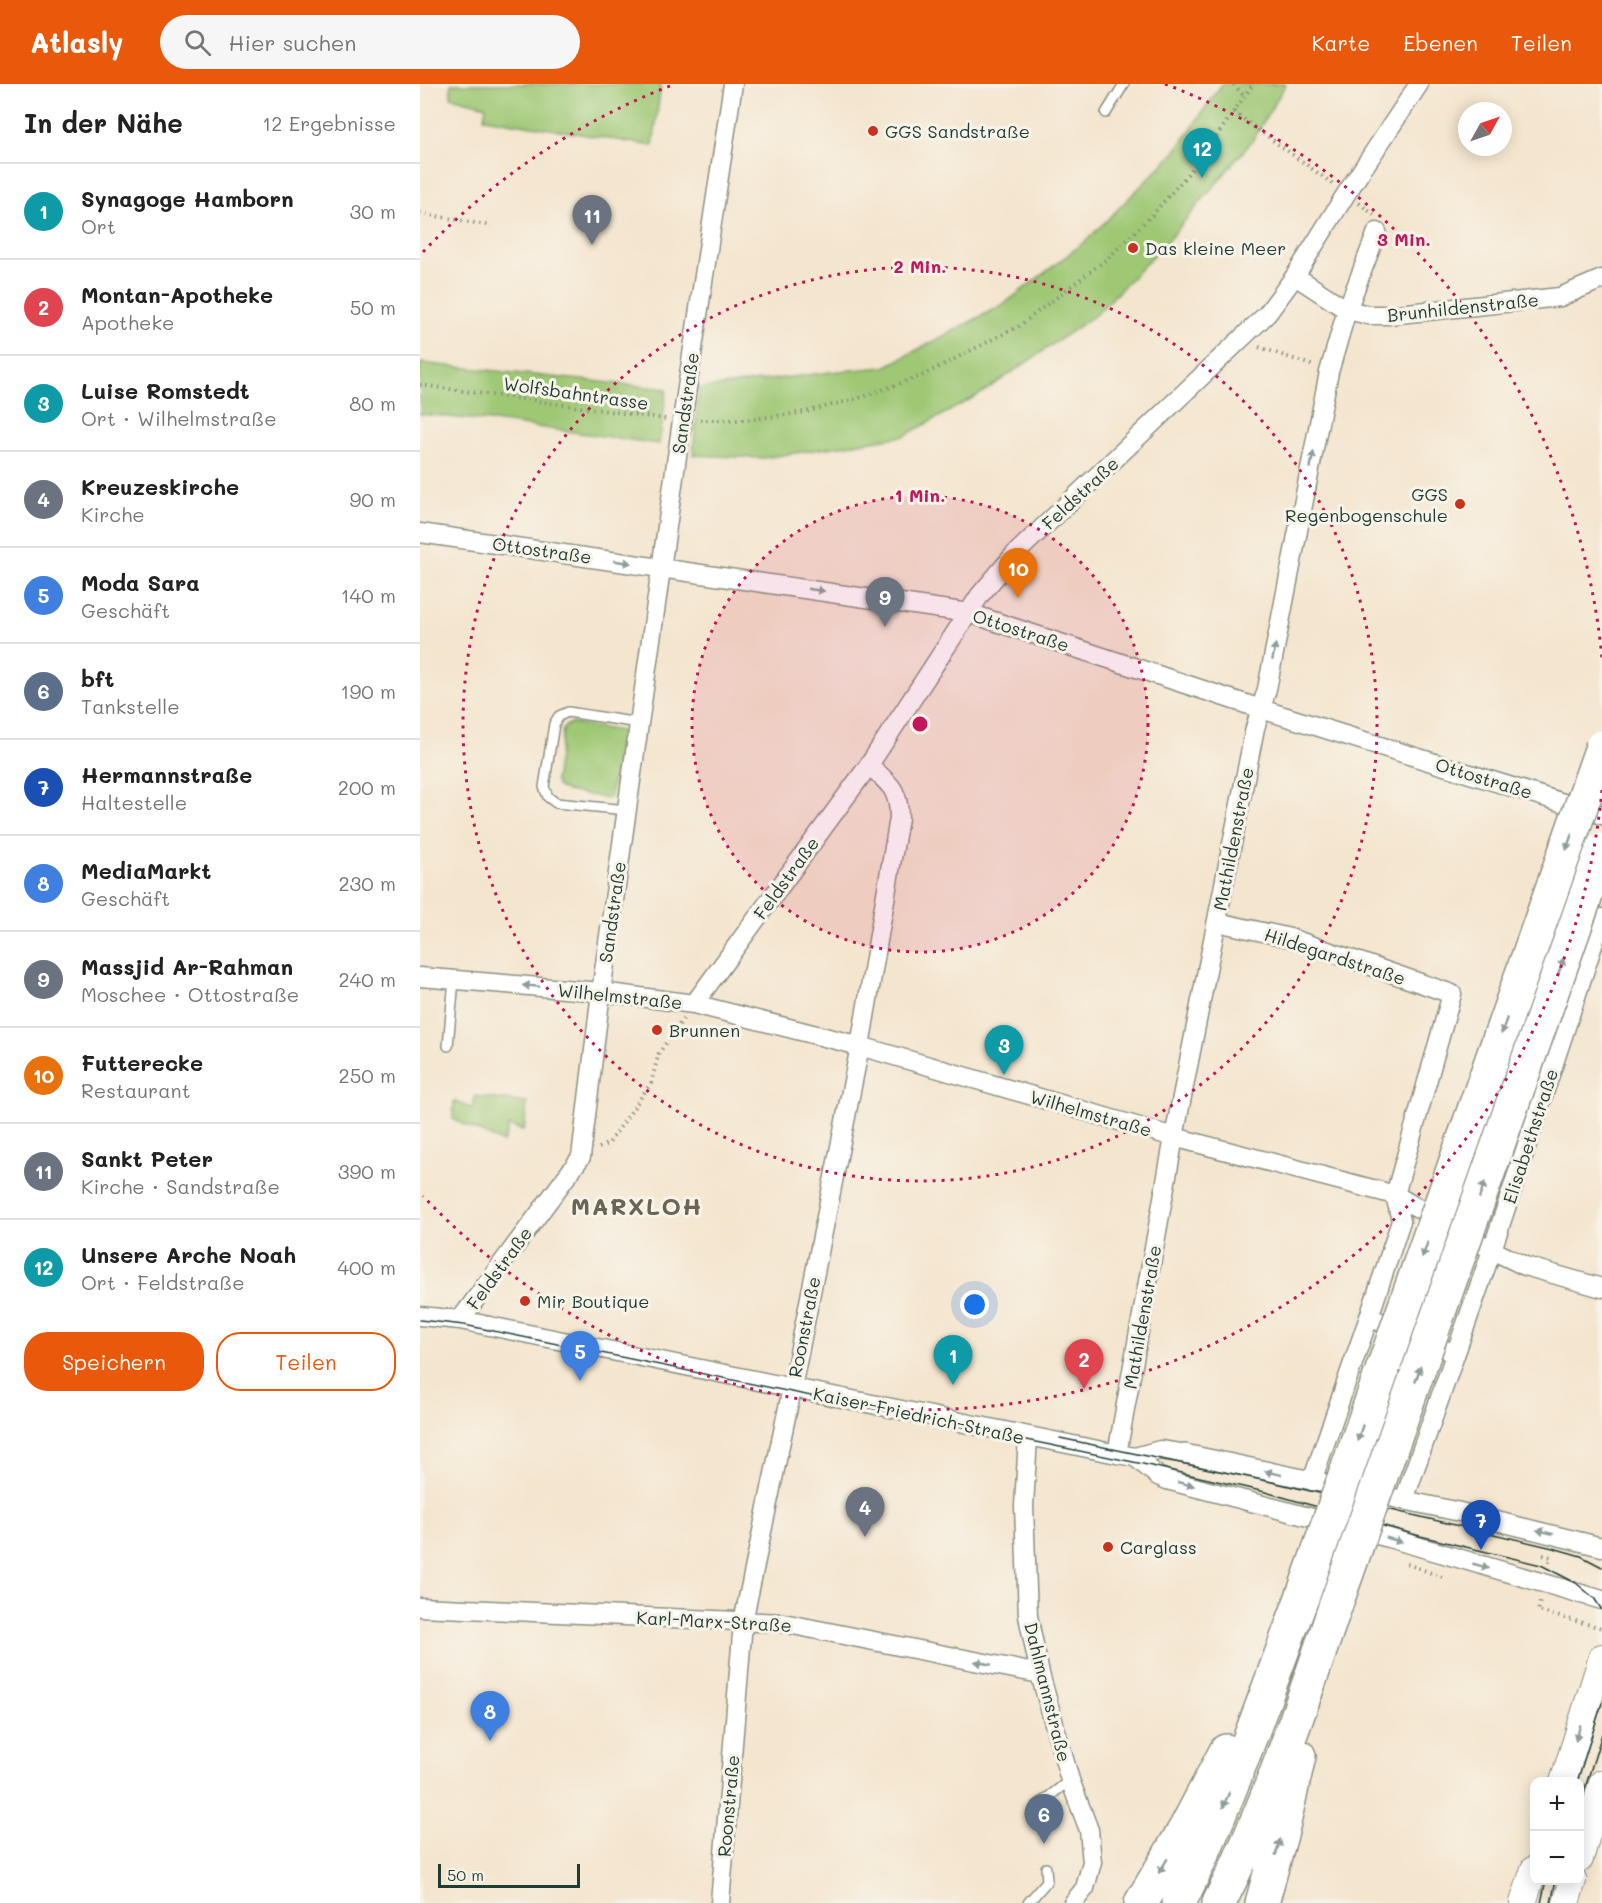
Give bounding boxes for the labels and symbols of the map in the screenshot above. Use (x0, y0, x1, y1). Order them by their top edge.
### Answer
north arrow (1458, 102, 1512, 156)
place label: GGS Sandstraße (885, 119, 1030, 143)
marker: GGS Sandstraße (866, 124, 880, 138)
pin: 12 (1182, 128, 1222, 178)
pin: 11 (572, 196, 612, 245)
text: 3 Min. (1377, 227, 1431, 251)
place label: Das kleine Meer (1145, 236, 1286, 260)
marker: Das kleine Meer (1126, 241, 1140, 255)
text: 2 Min. (893, 254, 947, 278)
street label: Brunhildenstraße (1386, 287, 1540, 327)
street label: Sandstraße (666, 351, 704, 455)
street label: Wolfsbahntrasse (502, 371, 650, 415)
street label: Feldstraße (1036, 451, 1124, 535)
one-way arrow (1308, 451, 1317, 470)
place label: GGS Regenbogenschule (1285, 482, 1448, 527)
text: 1 Min. (895, 483, 945, 507)
marker: GGS Regenbogenschule (1453, 497, 1467, 511)
street label: Ottostraße (491, 531, 593, 569)
pin: 10 (998, 548, 1038, 598)
one-way arrow (614, 558, 633, 567)
pin: 9 (866, 578, 904, 627)
one-way arrow (807, 585, 826, 594)
street label: Ottostraße (970, 603, 1072, 657)
one-way arrow (1270, 642, 1279, 661)
centre of rings (910, 714, 930, 734)
street label: Ottostraße (1433, 752, 1535, 804)
street label: Mathildenstraße (1207, 765, 1259, 913)
street label: Feldstraße (748, 832, 824, 924)
one-way arrow (1563, 833, 1573, 851)
street label: Sandstraße (593, 860, 631, 964)
street label: Hildegardstraße (1261, 922, 1409, 990)
one-way arrow (1556, 957, 1566, 975)
street label: Wilhelmstraße (556, 978, 684, 1014)
one-way arrow (522, 982, 541, 991)
one-way arrow (1498, 1017, 1508, 1035)
place label: Brunnen (669, 1018, 740, 1042)
marker: Brunnen (650, 1023, 664, 1037)
pin: 3 (984, 1026, 1024, 1075)
street label: Elisabethstraße (1497, 1066, 1563, 1206)
street label: Wilhelmstraße (1027, 1084, 1155, 1142)
one-way arrow (1478, 1181, 1488, 1199)
district label: MARXLOH (571, 1190, 703, 1221)
street label: Feldstraße (461, 1222, 537, 1314)
one-way arrow (1419, 1241, 1429, 1259)
street label: Mathildenstraße (1118, 1243, 1166, 1391)
street label: Roonstraße (782, 1274, 826, 1380)
place label: Mir Boutique (537, 1289, 649, 1313)
your location (960, 1290, 989, 1319)
marker: Mir Boutique (518, 1294, 532, 1308)
pin: 5 (560, 1332, 600, 1381)
pin: 1 (934, 1336, 972, 1385)
pin: 2 (1064, 1340, 1104, 1389)
one-way arrow (1413, 1365, 1423, 1383)
street label: Kaiser-Friedrich-Straße (811, 1381, 1027, 1449)
one-way arrow (1354, 1425, 1364, 1443)
one-way arrow (1263, 1468, 1282, 1477)
one-way arrow (1177, 1480, 1195, 1490)
pin: 4 (846, 1488, 884, 1537)
pin: 7 (1462, 1500, 1500, 1550)
one-way arrow (1536, 1527, 1555, 1537)
place label: Carglass (1120, 1535, 1197, 1559)
one-way arrow (1386, 1536, 1404, 1545)
marker: Carglass (1101, 1540, 1115, 1554)
one-way arrow (1472, 1562, 1490, 1571)
street label: Karl-Marx-Straße (636, 1605, 792, 1637)
street label: Dahlmannstraße (1019, 1620, 1077, 1764)
one-way arrow (974, 1657, 992, 1667)
pin: 8 (470, 1692, 510, 1741)
one-way arrow (1573, 1724, 1583, 1742)
street label: Roonstraße (712, 1754, 744, 1858)
one-way arrow (1221, 1791, 1231, 1809)
pin: 6 (1024, 1794, 1064, 1844)
one-way arrow (1274, 1838, 1283, 1856)
one-way arrow (1158, 1858, 1169, 1874)
scale bar (438, 1861, 580, 1888)

